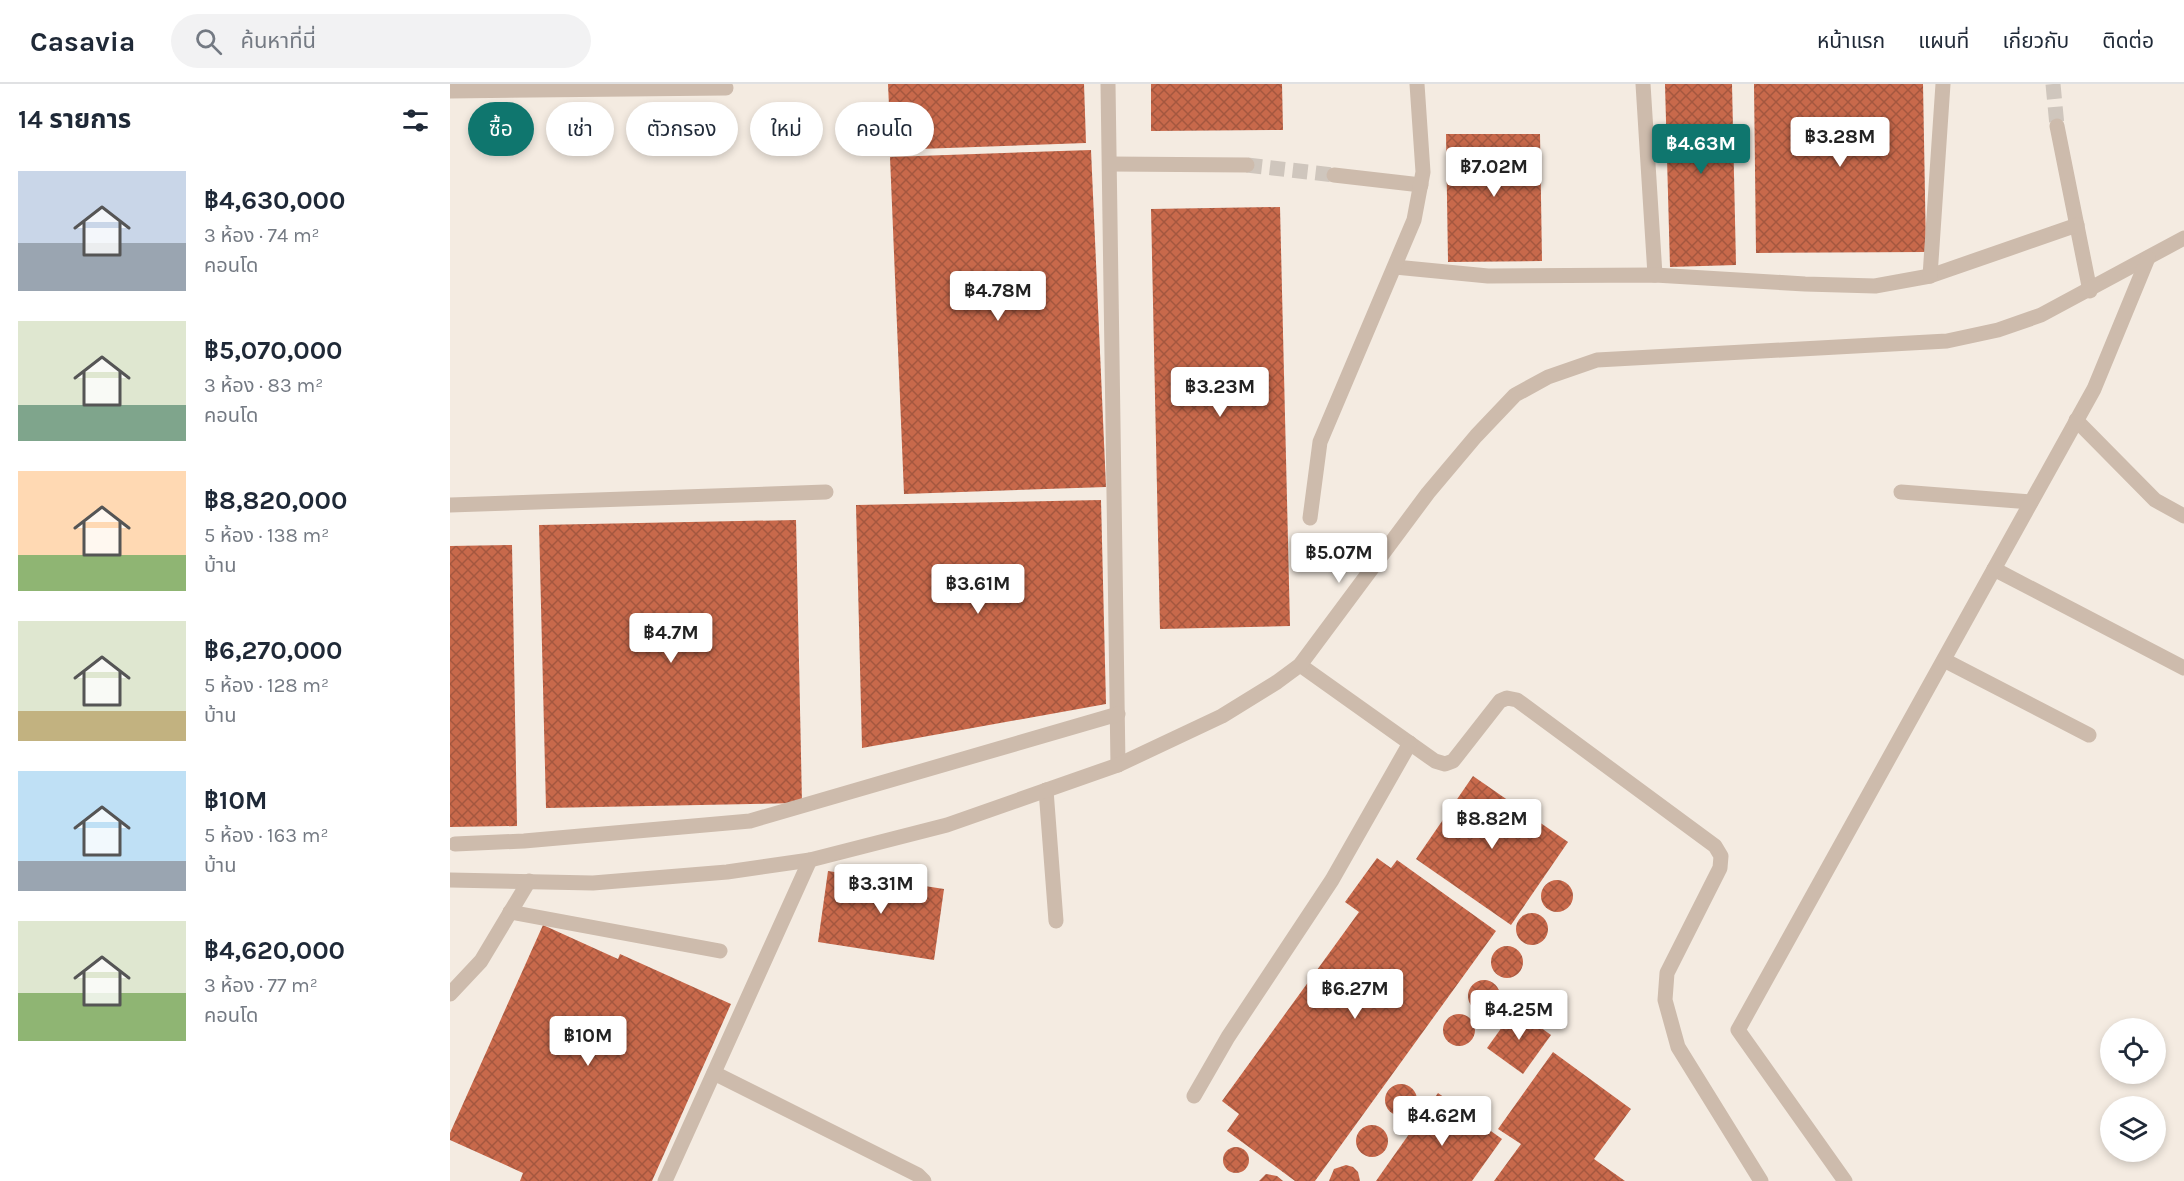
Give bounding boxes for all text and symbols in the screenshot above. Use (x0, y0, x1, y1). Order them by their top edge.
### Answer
search box (171, 14, 591, 68)
text: Casavia (30, 25, 135, 58)
icon: search (192, 25, 225, 58)
text: ค้นหาที่นี่ (240, 28, 316, 54)
text: หน้าแรก (1817, 29, 1885, 53)
text: แผนที่ (1918, 29, 1969, 53)
text: เกี่ยวกับ (2002, 29, 2069, 53)
text: ติดต่อ (2102, 29, 2154, 53)
chip: ซื้อ (468, 102, 534, 156)
chip: เช่า (546, 102, 614, 156)
chip: ตัวกรอง (626, 102, 738, 156)
chip: ใหม่ (750, 102, 823, 156)
chip: คอนโด (835, 102, 934, 156)
text: 14 รายการ (18, 104, 131, 135)
icon: filters (399, 104, 432, 137)
pin: ฿3.28M (1791, 117, 1889, 168)
pin: ฿4.63M (1652, 124, 1750, 175)
text: ฿3.28M (1805, 125, 1875, 148)
text: ฿4.63M (1666, 132, 1736, 155)
pin: ฿7.02M (1445, 147, 1543, 198)
text: ฿7.02M (1460, 155, 1528, 178)
text: ฿4,630,000 (204, 185, 345, 216)
icon: home (66, 195, 138, 267)
text: 3 ห้อง · 74 m² (204, 224, 320, 247)
text: คอนโด (204, 254, 258, 277)
pin: ฿4.78M (949, 271, 1047, 322)
text: ฿4.78M (964, 279, 1032, 302)
text: ฿5,070,000 (204, 335, 343, 366)
icon: home (66, 345, 138, 417)
pin: ฿3.23M (1171, 367, 1269, 418)
text: 3 ห้อง · 83 m² (204, 374, 323, 397)
text: ฿3.23M (1185, 375, 1255, 398)
text: คอนโด (204, 404, 258, 427)
text: ฿8,820,000 (204, 485, 347, 516)
icon: home (66, 495, 138, 567)
text: 5 ห้อง · 138 m² (204, 524, 329, 547)
pin: ฿5.07M (1290, 533, 1388, 584)
text: ฿5.07M (1305, 541, 1373, 564)
text: บ้าน (204, 554, 236, 577)
pin: ฿3.61M (929, 564, 1027, 615)
text: ฿3.61M (945, 572, 1011, 595)
pin: ฿4.7M (629, 613, 713, 664)
text: ฿4.7M (643, 621, 699, 644)
text: ฿6,270,000 (204, 635, 343, 666)
icon: home (66, 645, 138, 717)
text: 5 ห้อง · 128 m² (204, 674, 329, 697)
text: บ้าน (204, 704, 236, 727)
text: ฿10M (204, 785, 268, 816)
icon: home (66, 795, 138, 867)
pin: ฿8.82M (1443, 799, 1541, 850)
text: ฿8.82M (1456, 807, 1528, 830)
text: 5 ห้อง · 163 m² (204, 824, 328, 847)
text: บ้าน (204, 854, 236, 877)
pin: ฿3.31M (832, 864, 930, 915)
text: ฿3.31M (848, 872, 914, 895)
text: ฿4,620,000 (204, 935, 345, 966)
icon: home (66, 945, 138, 1017)
pin: ฿6.27M (1306, 969, 1404, 1020)
text: 3 ห้อง · 77 m² (204, 974, 318, 997)
text: ฿6.27M (1321, 977, 1389, 1000)
pin: ฿4.25M (1470, 990, 1568, 1041)
text: ฿4.25M (1484, 998, 1554, 1021)
text: คอนโด (204, 1004, 258, 1027)
pin: ฿10M (552, 1016, 624, 1067)
map controls (2100, 1018, 2166, 1162)
button: locate (2100, 1018, 2166, 1084)
text: ฿10M (564, 1024, 612, 1047)
pin: ฿4.62M (1393, 1096, 1491, 1147)
button: layers (2100, 1096, 2166, 1162)
text: ฿4.62M (1407, 1104, 1477, 1127)

